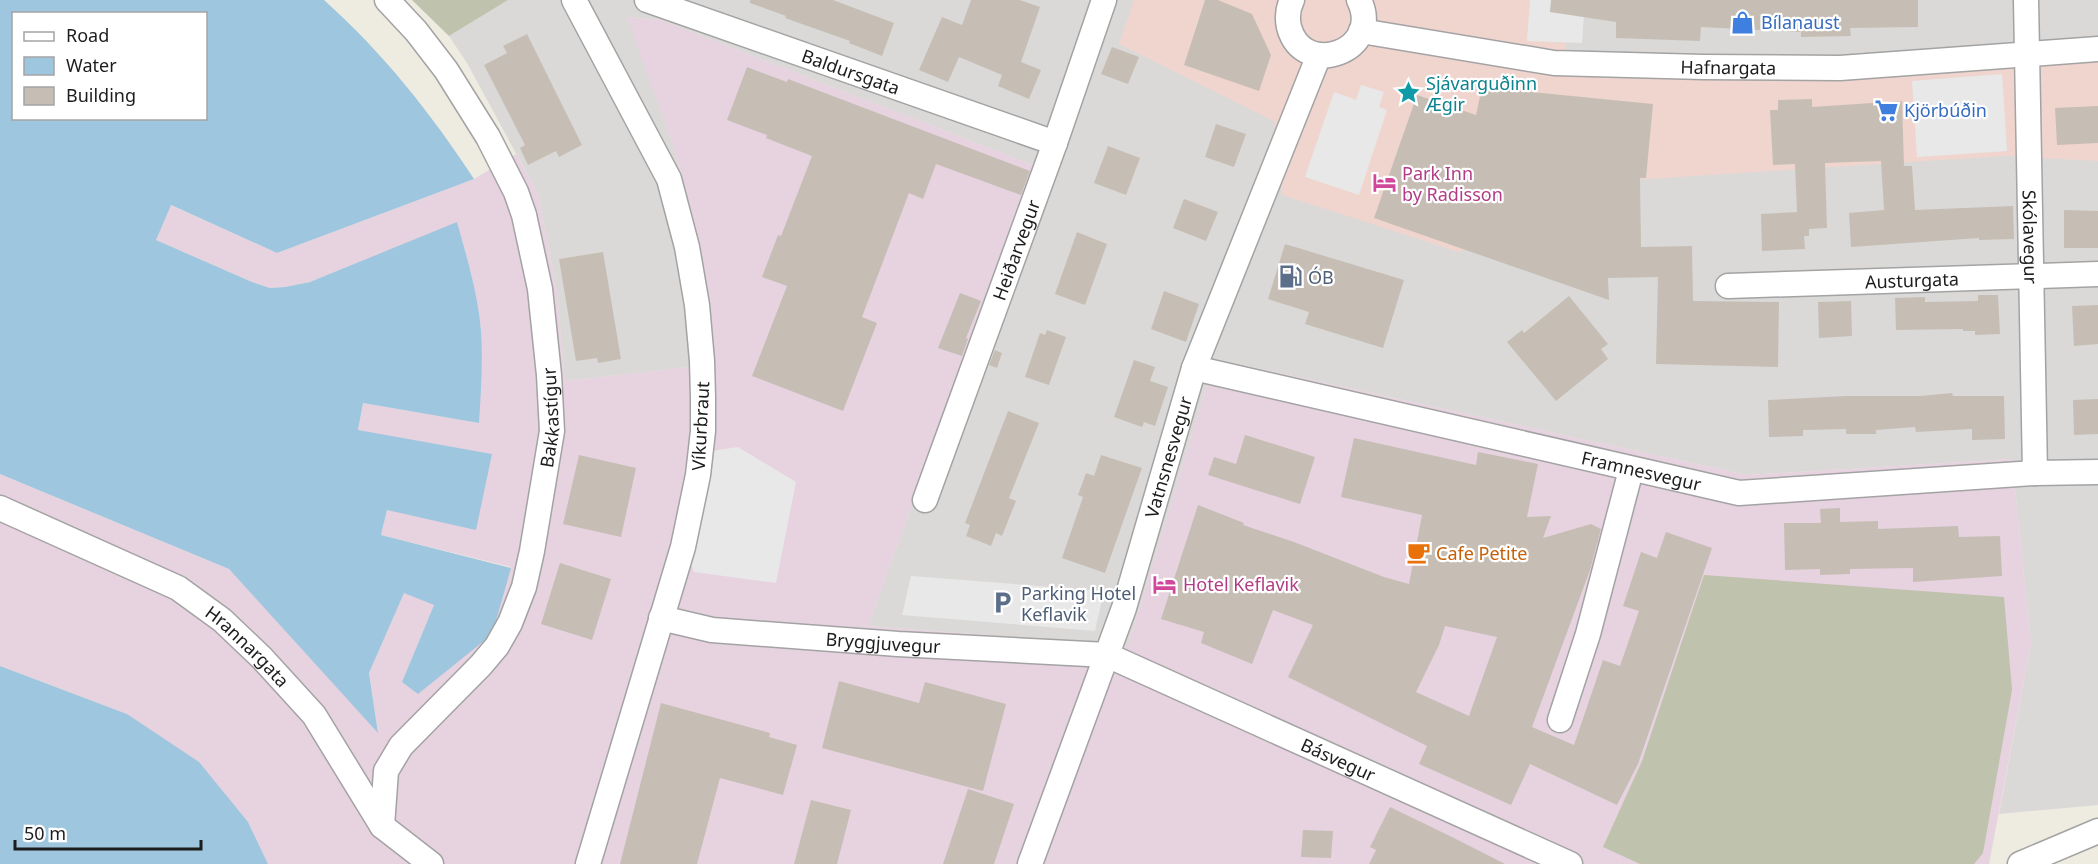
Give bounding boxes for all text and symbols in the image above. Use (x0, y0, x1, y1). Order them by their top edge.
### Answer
shop icon: Bílanaust (1730, 9, 1756, 35)
place label: Bílanaust (1761, 10, 1840, 34)
legend (12, 12, 207, 120)
text: Road (66, 23, 109, 47)
street label: Baldursgata (798, 43, 903, 100)
text: Water (66, 53, 117, 77)
street label: Hafnargata (1680, 54, 1776, 80)
place label: Sjávarguðinn Ægir (1425, 71, 1537, 116)
place icon: Sjávarguðinn Ægir (1395, 80, 1421, 106)
text: Building (66, 83, 136, 107)
supermarket icon: Kjörbúðin (1873, 97, 1899, 123)
place label: Kjörbúðin (1904, 98, 1987, 122)
place label: Park Inn by Radisson (1402, 161, 1503, 206)
hotel icon: Park Inn by Radisson (1371, 170, 1397, 196)
street label: Skólavegur (2018, 190, 2043, 285)
street label: Heiðarvegur (987, 196, 1046, 304)
fuel station icon: ÓB (1277, 264, 1303, 290)
place label: ÓB (1308, 265, 1334, 289)
street label: Austurgata (1865, 267, 1959, 294)
street label: Bakkastígur (534, 366, 565, 469)
street label: Víkurbraut (686, 380, 714, 471)
street label: Vatnsnesvegur (1139, 393, 1197, 521)
street label: Framnesvegur (1579, 445, 1704, 496)
cafe icon: Cafe Petite (1405, 540, 1431, 566)
place label: Cafe Petite (1436, 541, 1527, 565)
hotel icon: Hotel Keflavik (1152, 571, 1178, 597)
place label: Hotel Keflavik (1183, 572, 1299, 596)
place label: Parking Hotel Keflavik (1021, 581, 1136, 626)
parking icon: Parking Hotel Keflavik (990, 590, 1016, 616)
street label: Hrannargata (201, 600, 295, 692)
street label: Bryggjuvegur (825, 627, 942, 658)
street label: Básvegur (1297, 732, 1380, 787)
scale bar (15, 813, 201, 851)
text: 50 m (24, 821, 66, 845)

